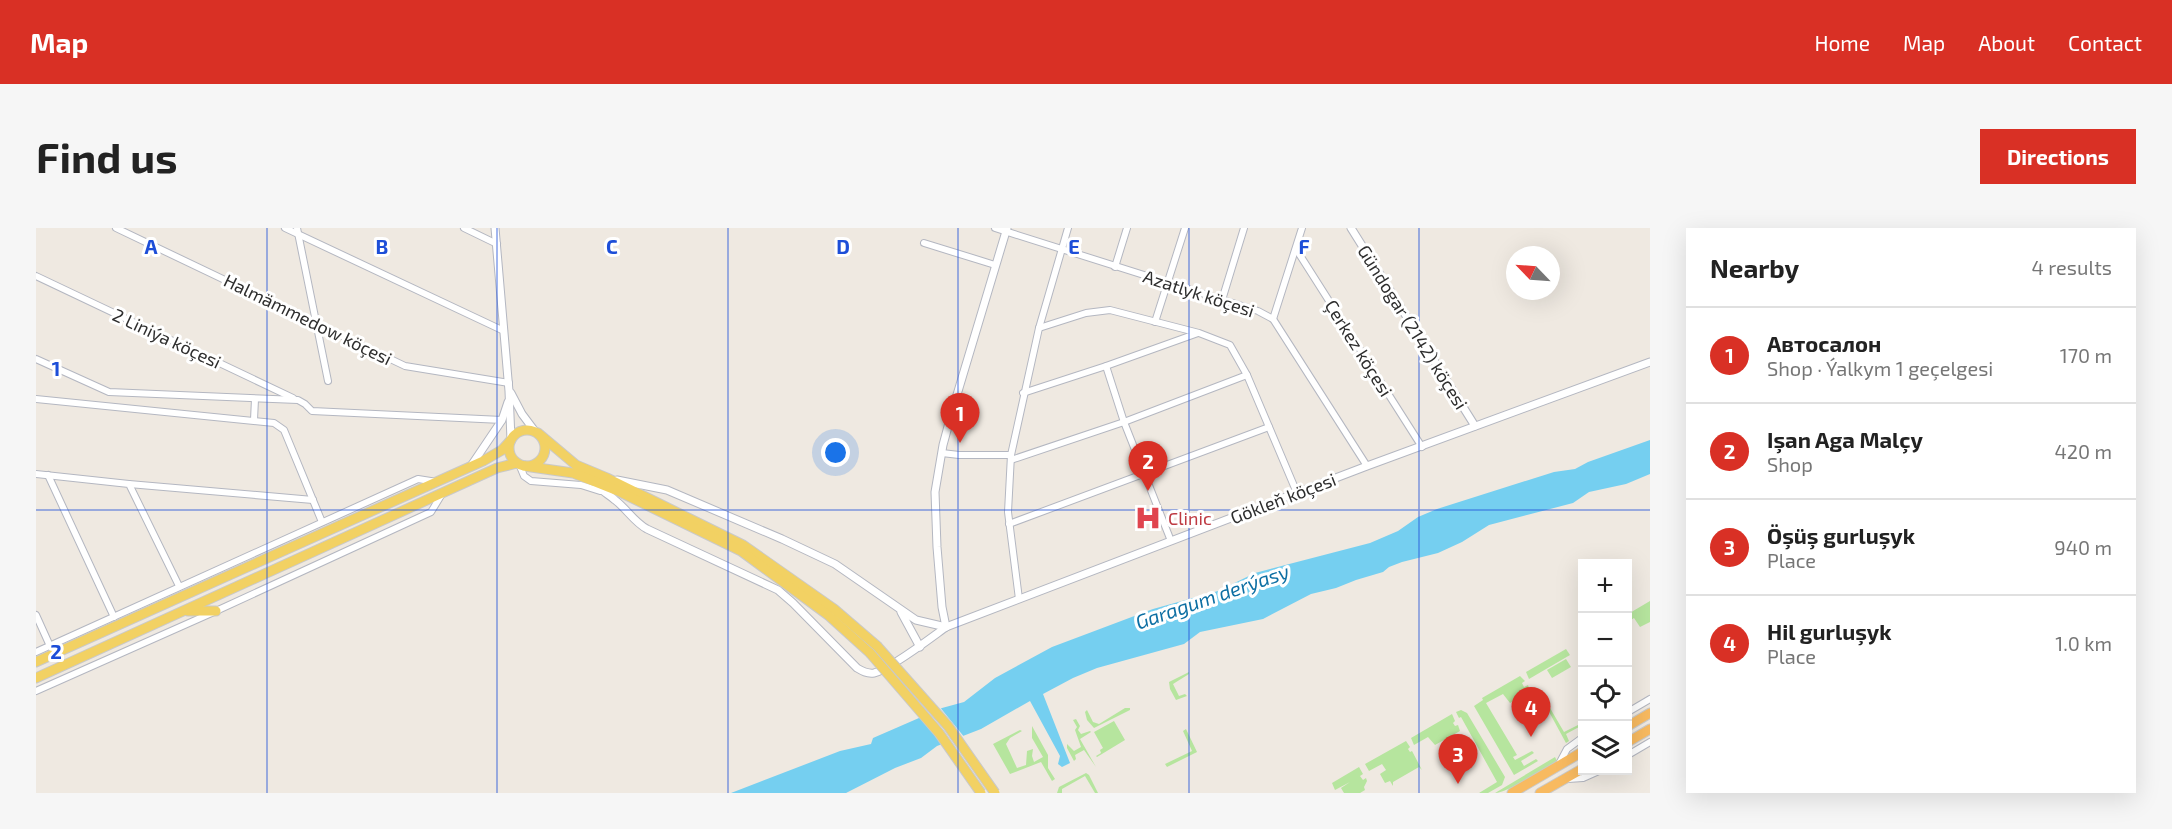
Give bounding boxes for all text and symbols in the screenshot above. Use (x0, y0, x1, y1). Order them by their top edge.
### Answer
text: Map (30, 25, 88, 59)
text: Home (1814, 30, 1870, 55)
text: Map (1903, 30, 1945, 55)
text: About (1978, 30, 2035, 55)
text: Contact (2068, 30, 2142, 55)
button: Directions (1980, 129, 2136, 184)
text: Find us (36, 131, 178, 181)
text: A (144, 234, 158, 258)
text: B (376, 234, 388, 258)
text: C (606, 234, 618, 258)
text: D (836, 234, 850, 258)
text: E (1068, 234, 1080, 258)
text: F (1298, 234, 1310, 258)
street label: Gündogar (2142) köçesi (1353, 241, 1473, 414)
north arrow (1506, 246, 1560, 300)
text: Nearby (1710, 252, 1799, 283)
text: 4 results (2032, 255, 2112, 279)
street label: Azatlyk köçesi (1140, 265, 1257, 322)
street label: Halmämmedow köçesi (220, 269, 396, 370)
street label: Çerkez köçesi (1320, 296, 1397, 401)
street label: 2 Liniýa köçesi (109, 303, 225, 374)
text: Автосалон (1767, 330, 1881, 356)
text: 1 (1725, 343, 1734, 367)
text: 170 m (2060, 343, 2112, 367)
text: 1 (52, 356, 60, 380)
text: Shop · Ýalkym 1 geçelgesi (1767, 356, 1993, 380)
pin: 1 (940, 394, 980, 443)
text: Işan Aga Malçy (1767, 426, 1923, 452)
your location (821, 438, 850, 467)
text: 2 (1724, 439, 1735, 463)
text: 420 m (2054, 439, 2112, 463)
pin: 2 (1128, 442, 1168, 491)
text: Shop (1767, 452, 1813, 476)
street label: Gökleň köçesi (1227, 468, 1339, 529)
hospital icon: Clinic (1133, 503, 1163, 533)
place label: Clinic (1168, 507, 1212, 529)
text: Öşüş gurluşyk (1767, 522, 1915, 548)
text: 3 (1724, 535, 1735, 559)
text: 940 m (2054, 535, 2112, 559)
text: Place (1767, 548, 1816, 572)
water label: Garagum derýasy (1132, 558, 1293, 635)
map controls (1578, 559, 1632, 775)
button: + (1578, 559, 1632, 613)
button: − (1578, 613, 1632, 667)
text: Hil gurluşyk (1767, 618, 1892, 644)
text: 4 (1723, 631, 1736, 655)
text: 1.0 km (2055, 631, 2112, 655)
text: 2 (50, 639, 62, 663)
text: Place (1767, 644, 1816, 668)
button: locate (1578, 667, 1632, 721)
pin: 4 (1512, 688, 1550, 737)
button: layers (1578, 721, 1632, 775)
pin: 3 (1438, 734, 1478, 784)

